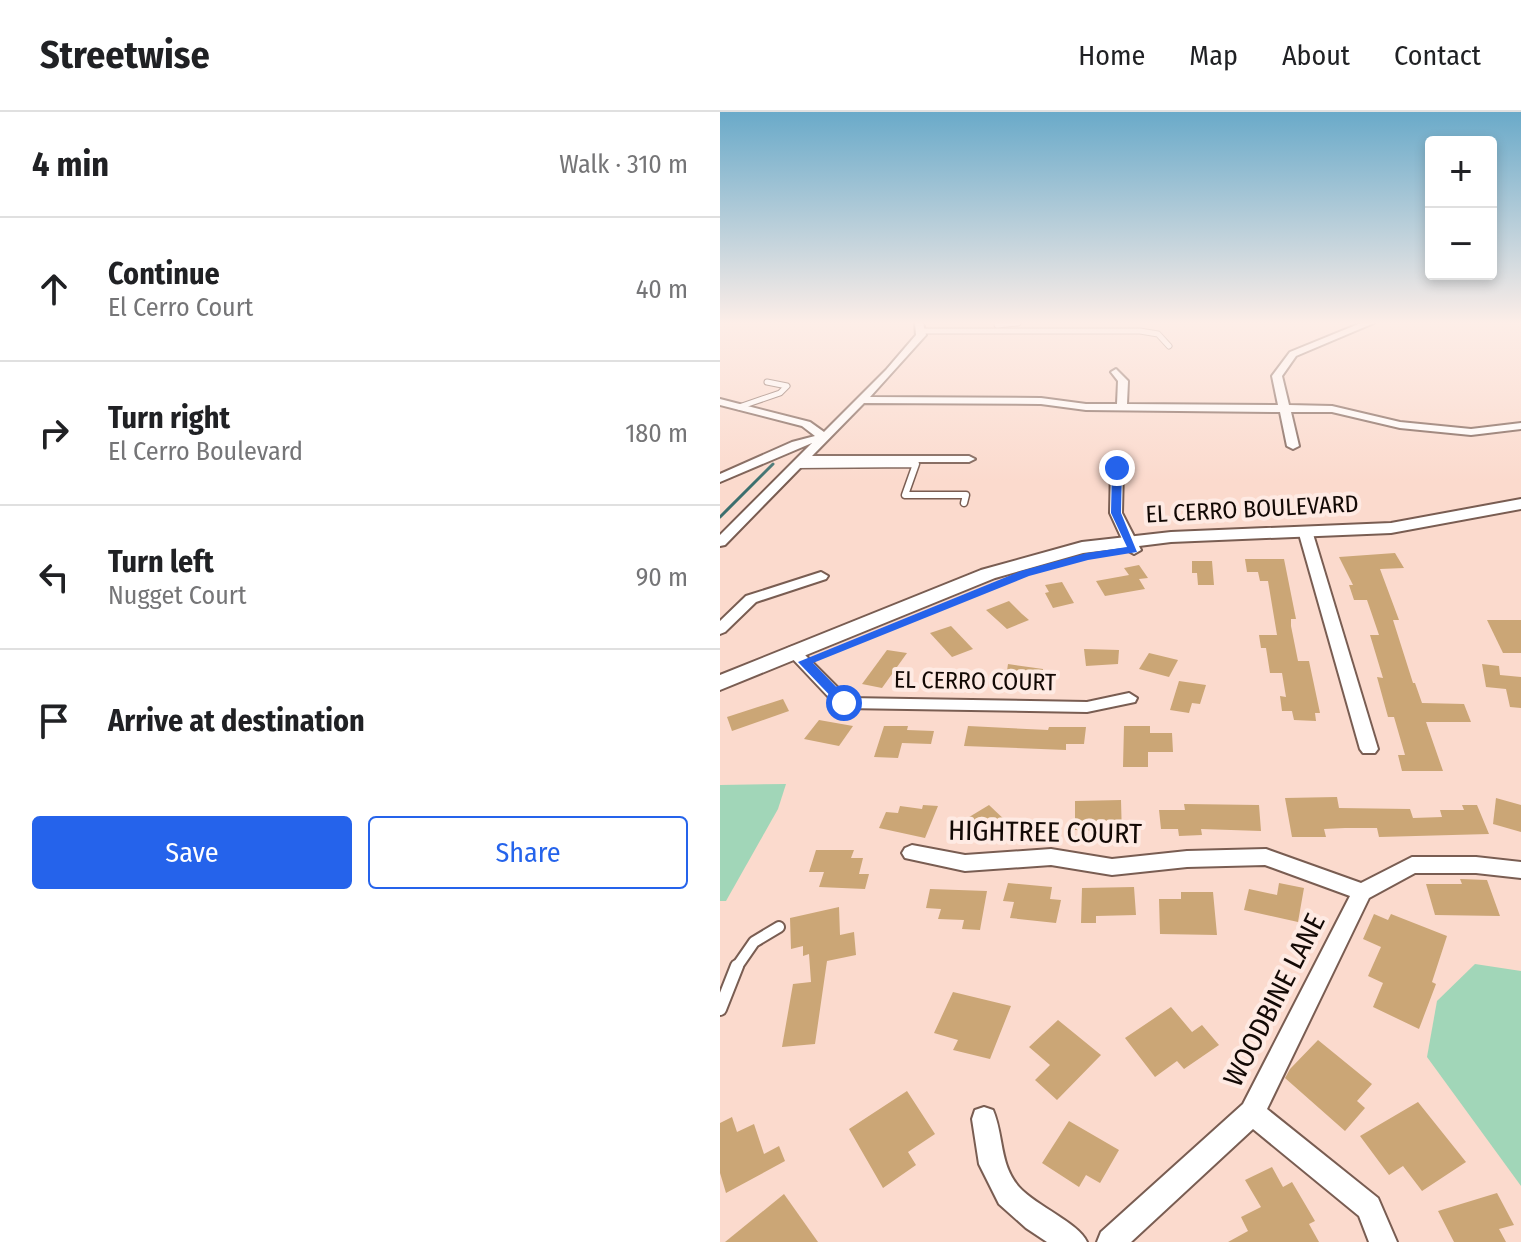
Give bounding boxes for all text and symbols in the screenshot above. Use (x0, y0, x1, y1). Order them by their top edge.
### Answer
text: Streetwise (40, 32, 210, 78)
text: Home (1078, 39, 1145, 72)
text: Map (1189, 39, 1238, 72)
text: About (1282, 39, 1350, 72)
text: Contact (1394, 39, 1481, 72)
map controls (1425, 136, 1497, 280)
button: + (1425, 136, 1497, 208)
text: 4 min (32, 144, 109, 185)
text: Walk · 310 m (559, 149, 688, 180)
button: − (1425, 208, 1497, 280)
text: Continue (108, 256, 220, 292)
icon: ahead (32, 267, 76, 311)
text: 40 m (636, 274, 688, 305)
text: El Cerro Court (108, 292, 253, 323)
text: Turn right (108, 400, 230, 436)
icon: right (32, 411, 76, 455)
text: 180 m (625, 418, 688, 449)
text: El Cerro Boulevard (108, 436, 303, 467)
route end (1099, 450, 1135, 486)
street label: EL CERRO BOULEVARD (1145, 489, 1359, 529)
text: Turn left (108, 544, 214, 580)
icon: left (32, 555, 76, 599)
text: 90 m (636, 562, 688, 593)
text: Nugget Court (108, 580, 246, 611)
street label: EL CERRO COURT (894, 666, 1056, 696)
route start (826, 685, 862, 721)
icon: arrive (32, 699, 76, 743)
text: Arrive at destination (108, 703, 365, 739)
street label: HIGHTREE COURT (948, 814, 1142, 850)
button: Save (32, 816, 352, 889)
button: Share (368, 816, 688, 889)
street label: WOODBINE LANE (1216, 908, 1332, 1092)

